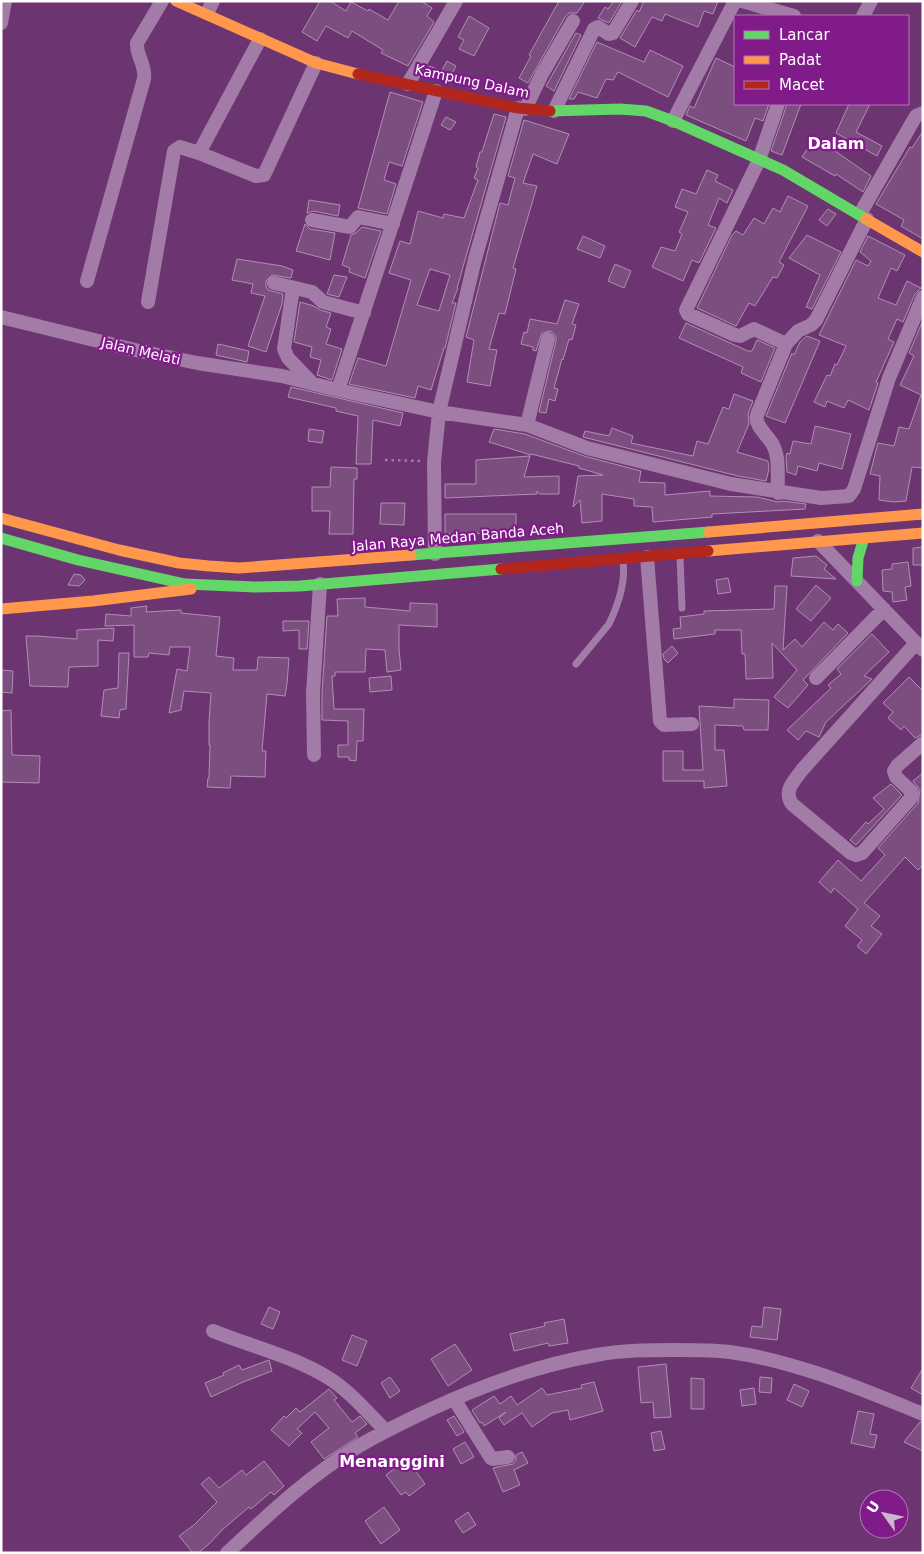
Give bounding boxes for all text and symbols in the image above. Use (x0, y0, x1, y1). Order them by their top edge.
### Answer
legend (734, 15, 909, 105)
text: Lancar (779, 26, 830, 44)
text: Padat (779, 51, 821, 69)
street label: Kampung Dalam (413, 61, 531, 101)
text: Macet (779, 76, 825, 94)
district label: Dalam (807, 134, 865, 153)
street label: Jalan Melati (99, 334, 182, 368)
street label: Jalan Raya Medan Banda Aceh (350, 520, 565, 554)
district label: Menanggini (339, 1452, 445, 1471)
north arrow (859, 1489, 909, 1539)
text: U (863, 1498, 883, 1516)

